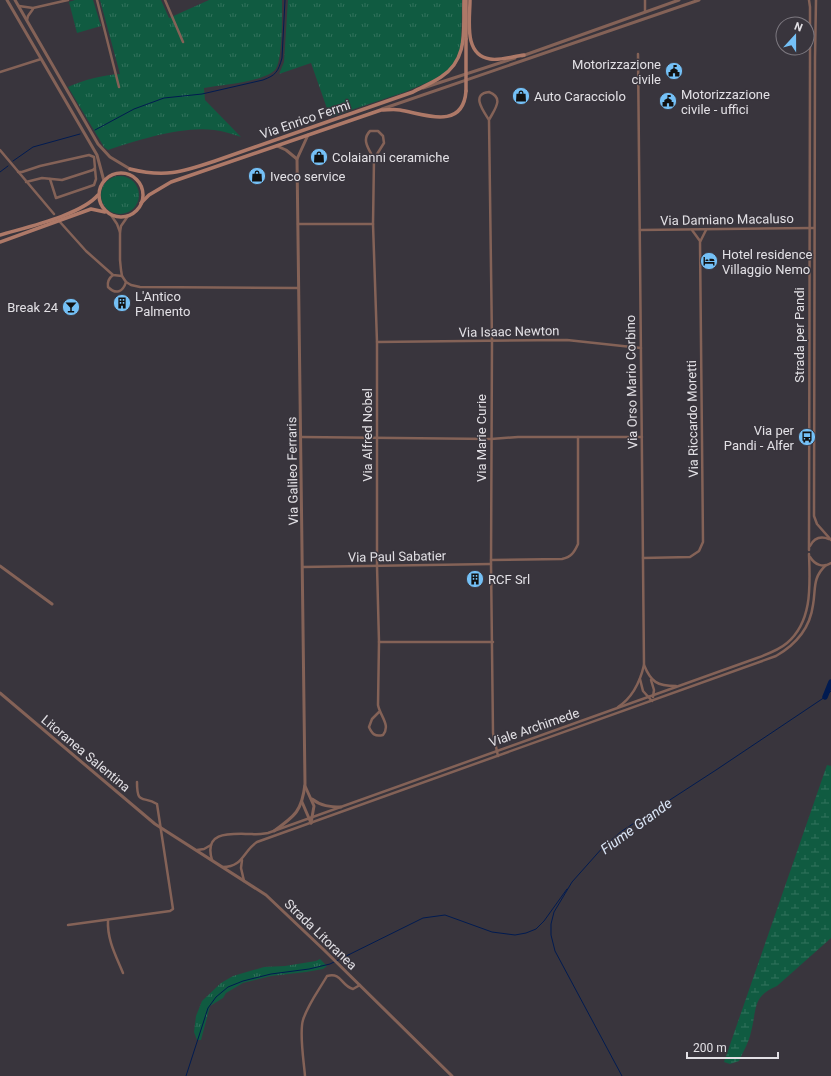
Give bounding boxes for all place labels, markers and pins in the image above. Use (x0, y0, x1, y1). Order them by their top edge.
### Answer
place label: Motorizzazione civile (572, 57, 661, 87)
public building icon: Motorizzazione civile (664, 61, 684, 81)
shop icon: Auto Caracciolo (511, 86, 531, 106)
place label: Motorizzazione civile - uffici (681, 87, 770, 117)
place label: Auto Caracciolo (534, 89, 626, 104)
public building icon: Motorizzazione civile - uffici (658, 91, 678, 111)
shop icon: Colaianni ceramiche (309, 147, 329, 167)
place label: Colaianni ceramiche (332, 150, 450, 165)
shop icon: Iveco service (247, 166, 267, 186)
place label: Iveco service (270, 169, 345, 184)
place label: Hotel residence Villaggio Nemo (722, 247, 812, 277)
hotel icon: Hotel residence Villaggio Nemo (699, 251, 719, 271)
place label: L'Antico Palmento (135, 289, 190, 319)
building icon: L'Antico Palmento (112, 293, 132, 313)
bar icon: Break 24 (61, 297, 81, 317)
place label: Break 24 (7, 300, 59, 315)
place label: Via per Pandi - Alfer (724, 423, 795, 453)
bus stop icon: Via per Pandi - Alfer (797, 427, 817, 447)
building icon: RCF Srl (465, 569, 485, 589)
place label: RCF Srl (488, 572, 530, 587)

